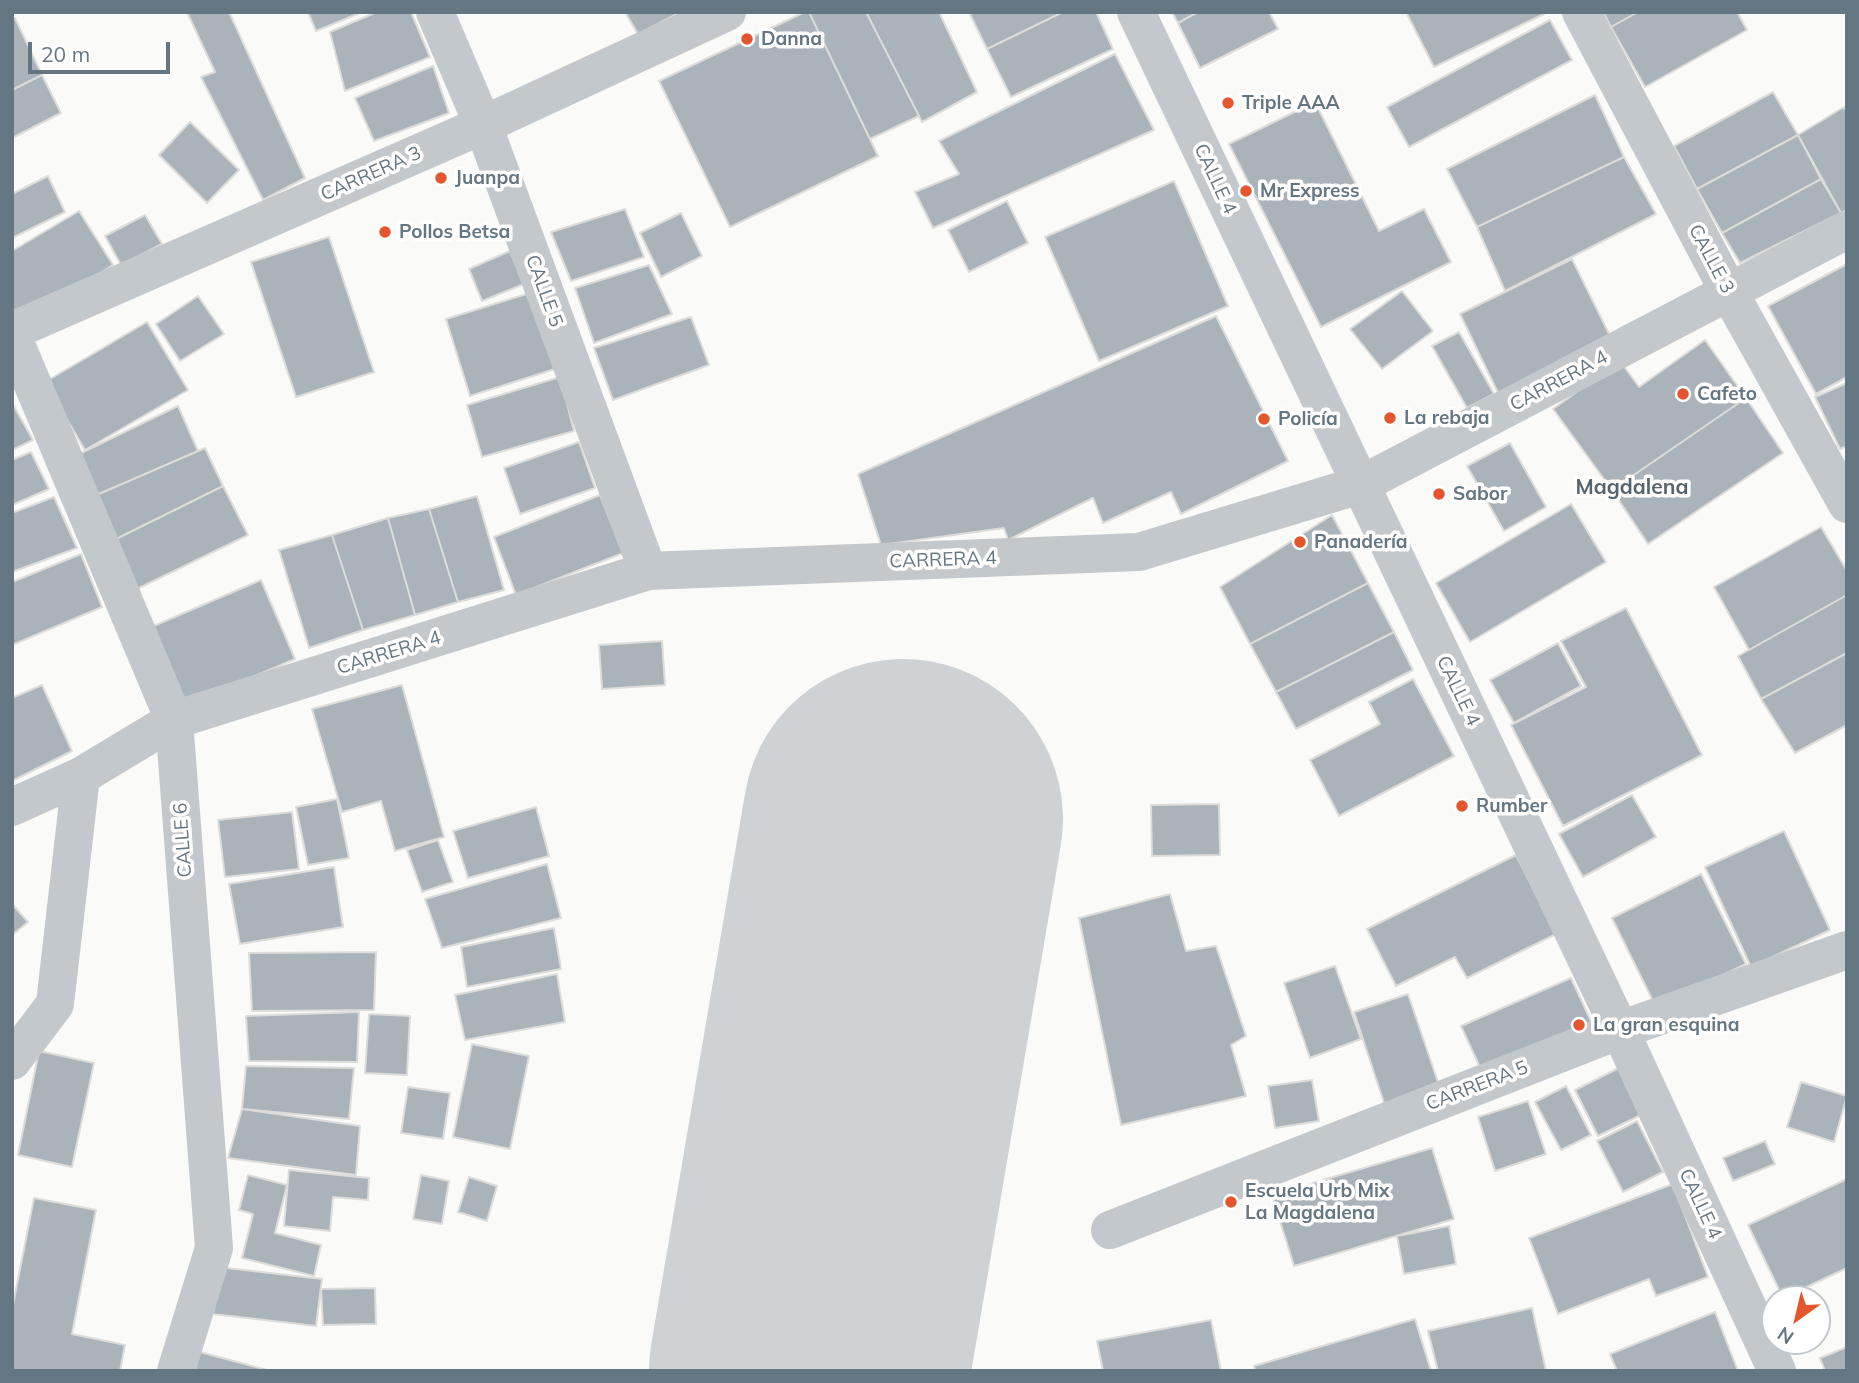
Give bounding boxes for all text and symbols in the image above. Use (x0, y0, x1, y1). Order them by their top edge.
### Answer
scale bar (32, 28, 173, 72)
place label: Danna (761, 28, 822, 50)
marker: Danna (739, 31, 755, 47)
text: 20 m (41, 41, 90, 67)
place label: Triple AAA (1242, 92, 1340, 114)
marker: Triple AAA (1220, 95, 1236, 111)
street label: CALLE 4 (1189, 140, 1241, 218)
street label: CARRERA 3 (317, 142, 425, 206)
place label: Juanpa (455, 167, 520, 189)
marker: Juanpa (433, 170, 449, 186)
place label: Mr Express (1260, 180, 1359, 202)
marker: Mr Express (1238, 183, 1254, 199)
place label: Pollos Betsa (399, 221, 510, 243)
street label: CALLE 3 (1683, 221, 1739, 297)
marker: Pollos Betsa (377, 224, 393, 240)
street label: CALLE 5 (520, 252, 568, 330)
street label: CARRERA 4 (1506, 346, 1612, 416)
place label: Cafeto (1697, 383, 1757, 405)
marker: Cafeto (1675, 386, 1691, 402)
place label: La rebaja (1404, 407, 1490, 429)
place label: Policía (1278, 408, 1338, 430)
marker: La rebaja (1382, 410, 1398, 426)
marker: Policía (1256, 411, 1272, 427)
district label: Magdalena (1575, 475, 1689, 501)
place label: Sabor (1453, 483, 1508, 505)
marker: Sabor (1431, 486, 1447, 502)
place label: Panadería (1314, 531, 1408, 553)
marker: Panadería (1292, 534, 1308, 550)
street label: CARRERA 4 (889, 547, 997, 573)
street label: CARRERA 4 (334, 626, 444, 680)
street label: CALLE 4 (1431, 652, 1485, 730)
place label: Rumber (1476, 795, 1547, 817)
marker: Rumber (1454, 798, 1470, 814)
street label: CALLE 6 (169, 802, 197, 878)
place label: La gran esquina (1593, 1014, 1739, 1036)
marker: La gran esquina (1571, 1017, 1587, 1033)
street label: CARRERA 5 (1423, 1056, 1531, 1116)
street label: CALLE 4 (1674, 1165, 1726, 1243)
place label: Escuela Urb Mix La Magdalena (1245, 1180, 1389, 1224)
marker: Escuela Urb Mix La Magdalena (1223, 1194, 1239, 1210)
north arrow (1761, 1285, 1831, 1355)
text: N (1773, 1322, 1798, 1350)

